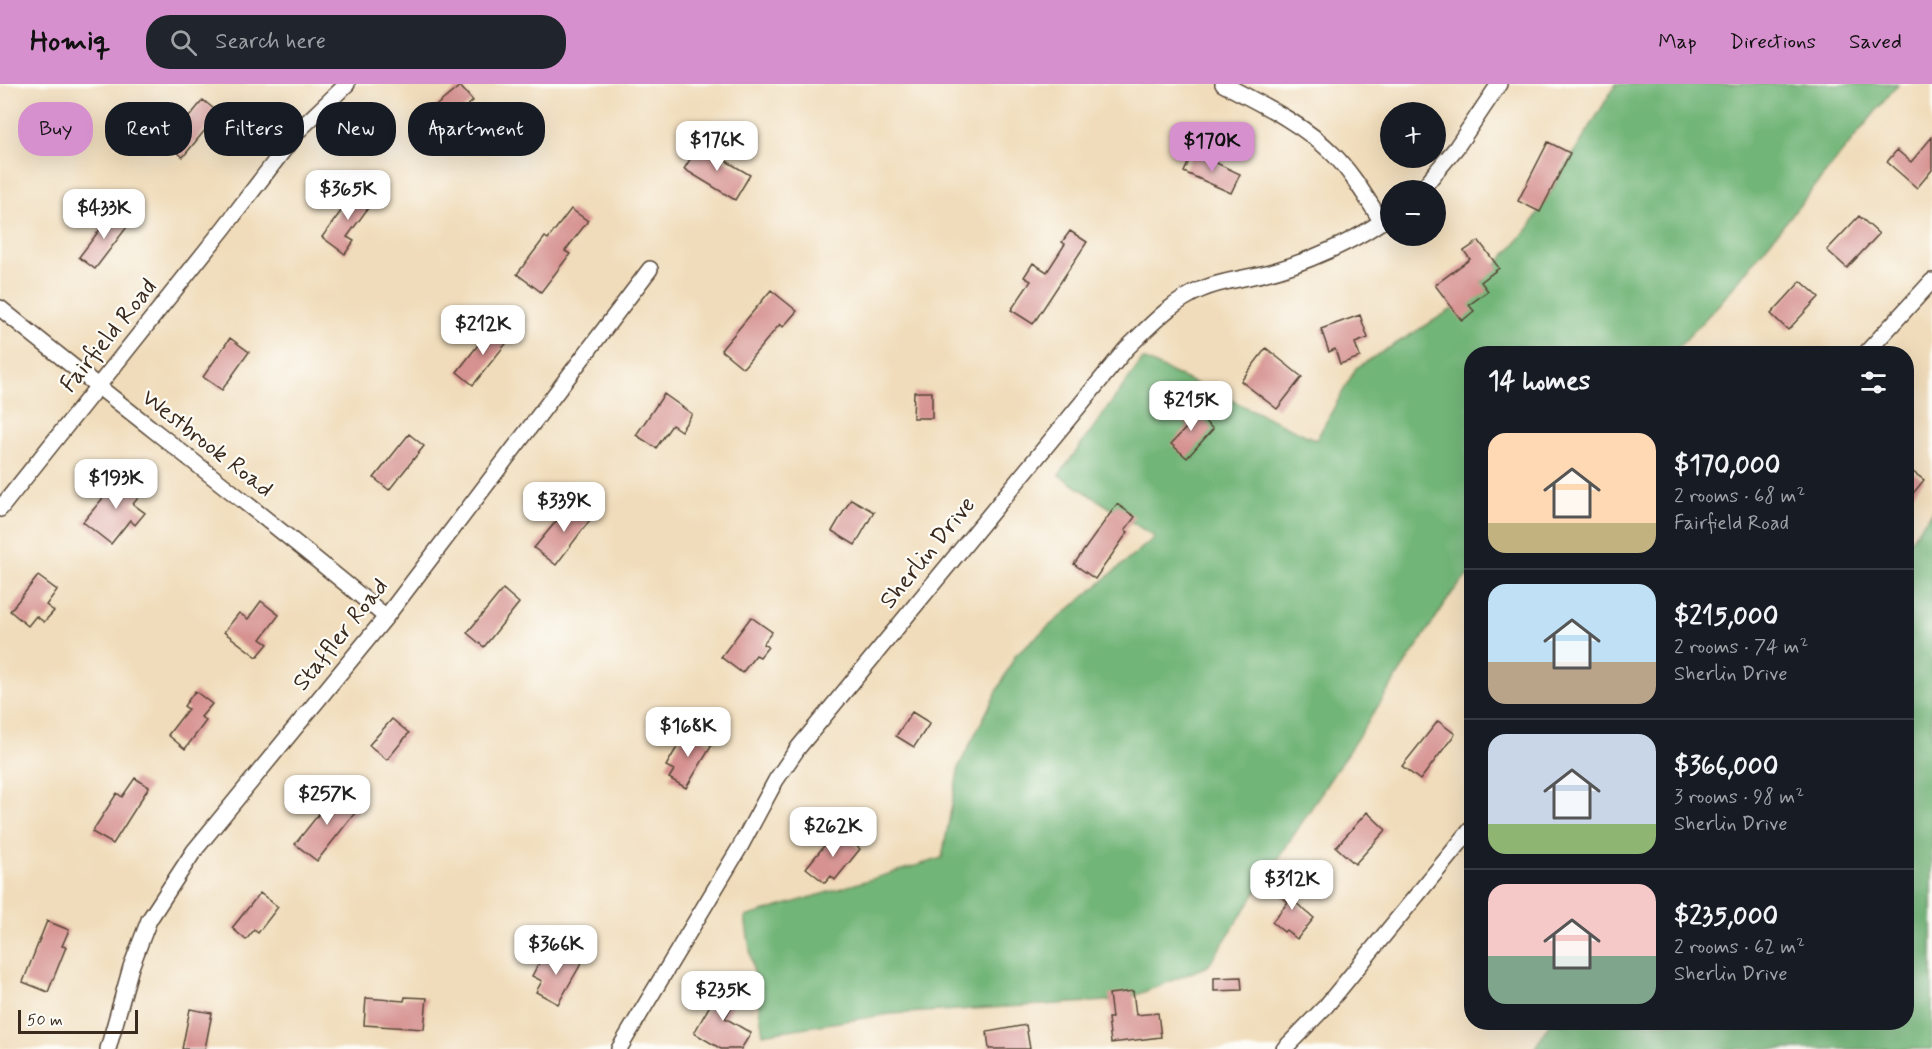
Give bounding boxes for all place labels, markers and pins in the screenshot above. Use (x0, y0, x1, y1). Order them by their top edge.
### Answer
pin: $176K (675, 121, 759, 172)
pin: $170K (1170, 122, 1254, 173)
pin: $365K (306, 170, 390, 221)
pin: $433K (62, 189, 146, 240)
pin: $212K (441, 305, 525, 356)
pin: $215K (1149, 381, 1233, 432)
pin: $193K (74, 459, 158, 510)
pin: $339K (522, 482, 606, 533)
pin: $168K (646, 707, 730, 758)
pin: $257K (285, 775, 369, 826)
pin: $262K (791, 807, 875, 858)
pin: $312K (1250, 860, 1334, 911)
pin: $366K (514, 925, 598, 976)
pin: $235K (681, 971, 765, 1022)

